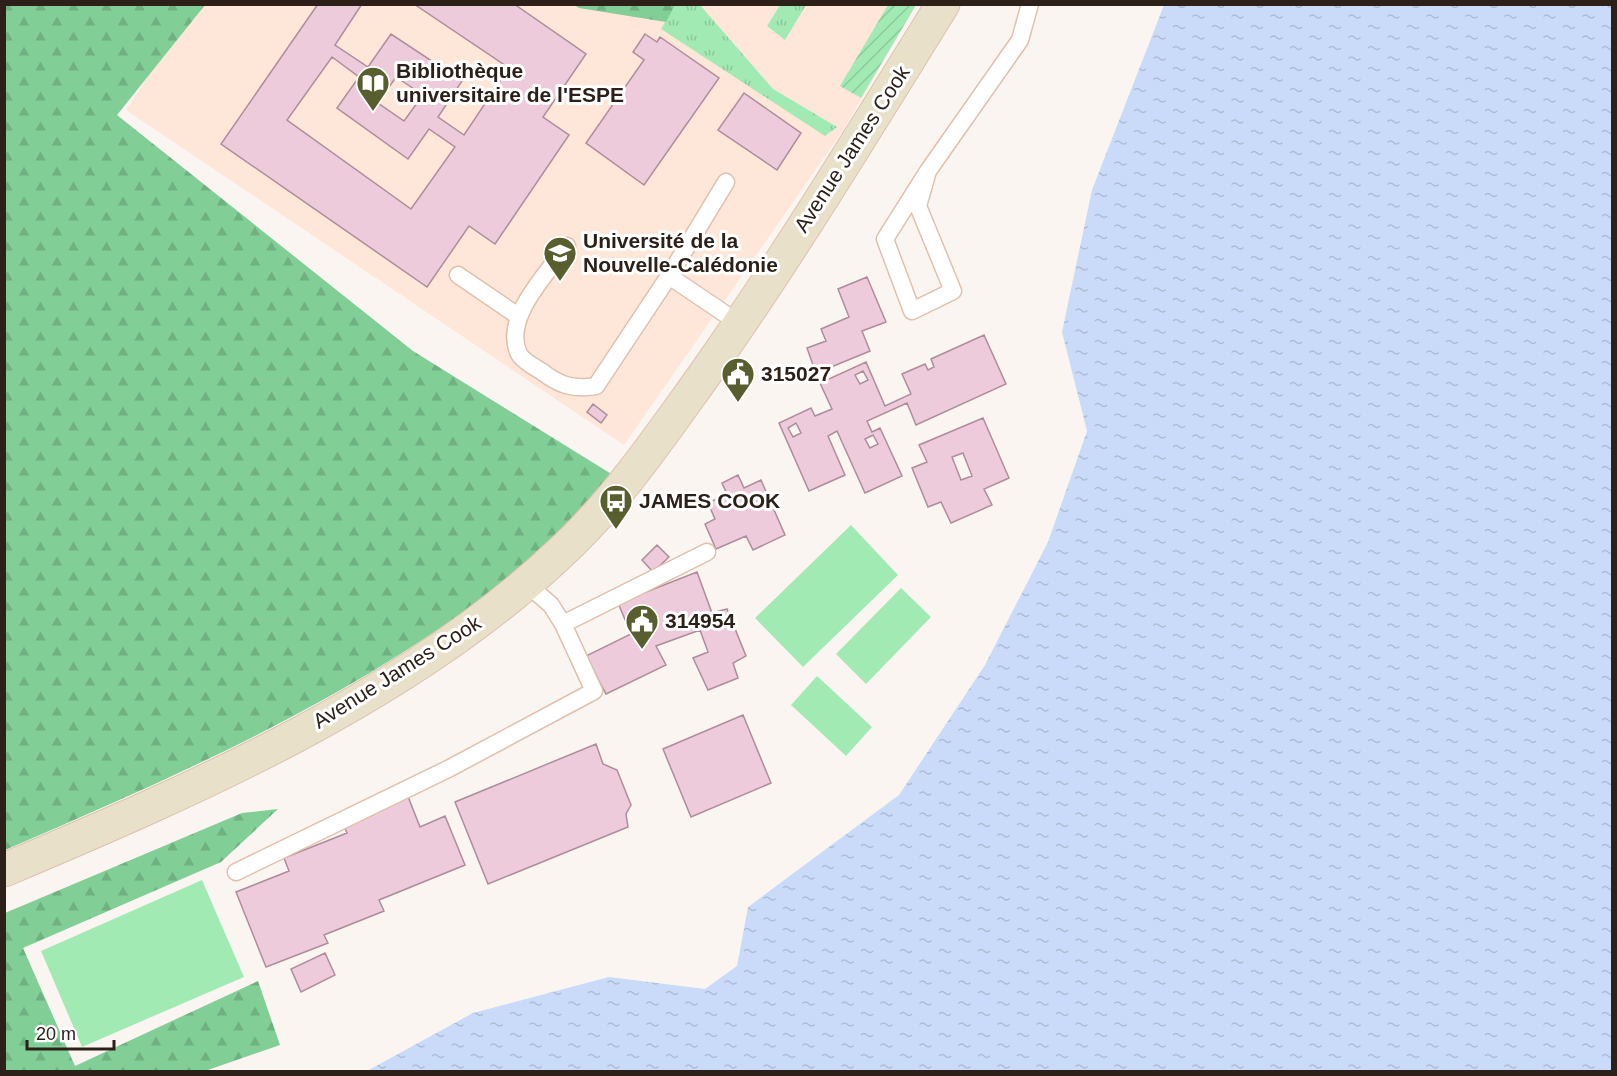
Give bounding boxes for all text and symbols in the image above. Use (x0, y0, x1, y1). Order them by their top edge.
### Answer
place label: Bibliothèque universitaire de l'ESPE (396, 59, 624, 106)
street label: Avenue James Cook (789, 61, 914, 236)
library icon: Bibliothèque universitaire de l'ESPE (355, 65, 391, 112)
place label: Université de la Nouvelle-Calédonie (583, 229, 778, 276)
school or university icon: Université de la Nouvelle-Calédonie (542, 235, 578, 282)
public building icon: 315027 (720, 356, 756, 403)
place label: 315027 (761, 362, 831, 385)
bus stop icon: JAMES COOK (598, 483, 634, 530)
place label: JAMES COOK (639, 489, 780, 512)
public building icon: 314954 (624, 603, 660, 650)
place label: 314954 (665, 609, 735, 632)
street label: Avenue James Cook (309, 610, 485, 733)
scale bar (27, 1013, 114, 1051)
text: 20 m (36, 1024, 76, 1044)

